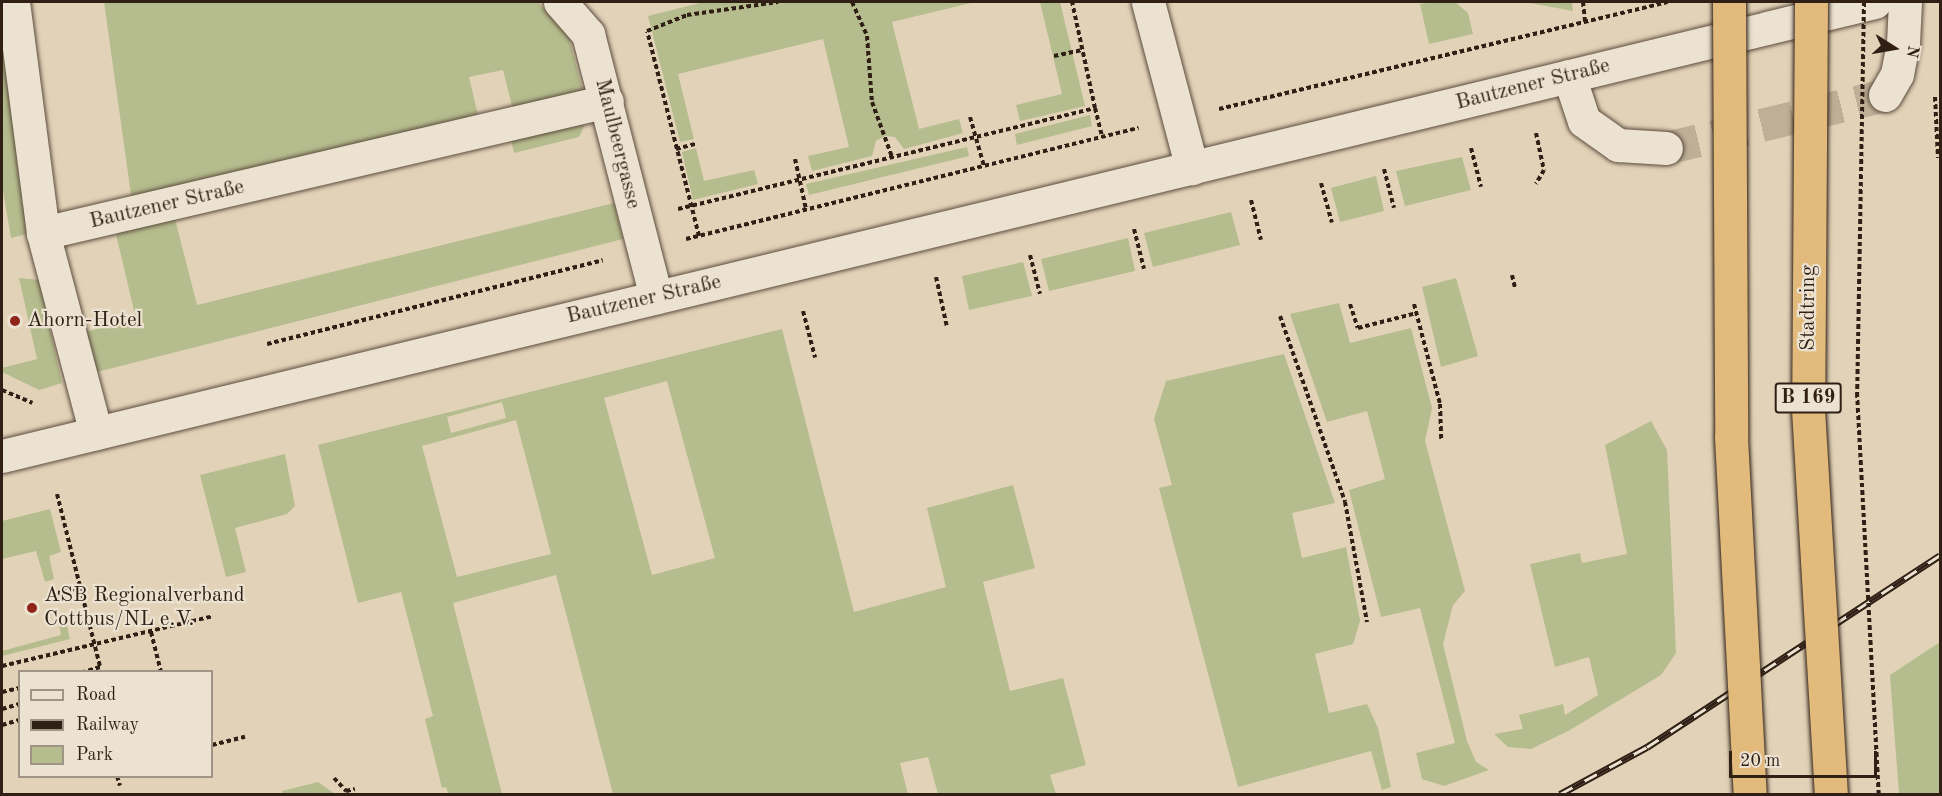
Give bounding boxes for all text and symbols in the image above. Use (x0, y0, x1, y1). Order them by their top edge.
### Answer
north arrow (1864, 18, 1924, 78)
text: N (1903, 44, 1921, 59)
street label: Bautzener Straße (1453, 54, 1613, 116)
street label: Maulbeergasse (589, 76, 645, 212)
street label: Bautzener Straße (87, 175, 247, 235)
street label: Stadtring (1796, 265, 1822, 351)
street label: Bautzener Straße (564, 270, 724, 330)
place label: Ahorn-Hotel (27, 308, 142, 334)
marker: Ahorn-Hotel (8, 314, 22, 328)
road number: B 169 (1774, 381, 1842, 415)
place label: ASB Regionalverband Cottbus/NL e.V. (44, 583, 245, 633)
marker: ASB Regionalverband Cottbus/NL e.V. (25, 601, 39, 615)
legend (18, 670, 213, 778)
text: Road (76, 686, 116, 704)
text: Railway (76, 716, 139, 734)
scale bar (1732, 739, 1880, 777)
text: Park (76, 746, 113, 764)
text: 20 m (1740, 752, 1780, 770)

